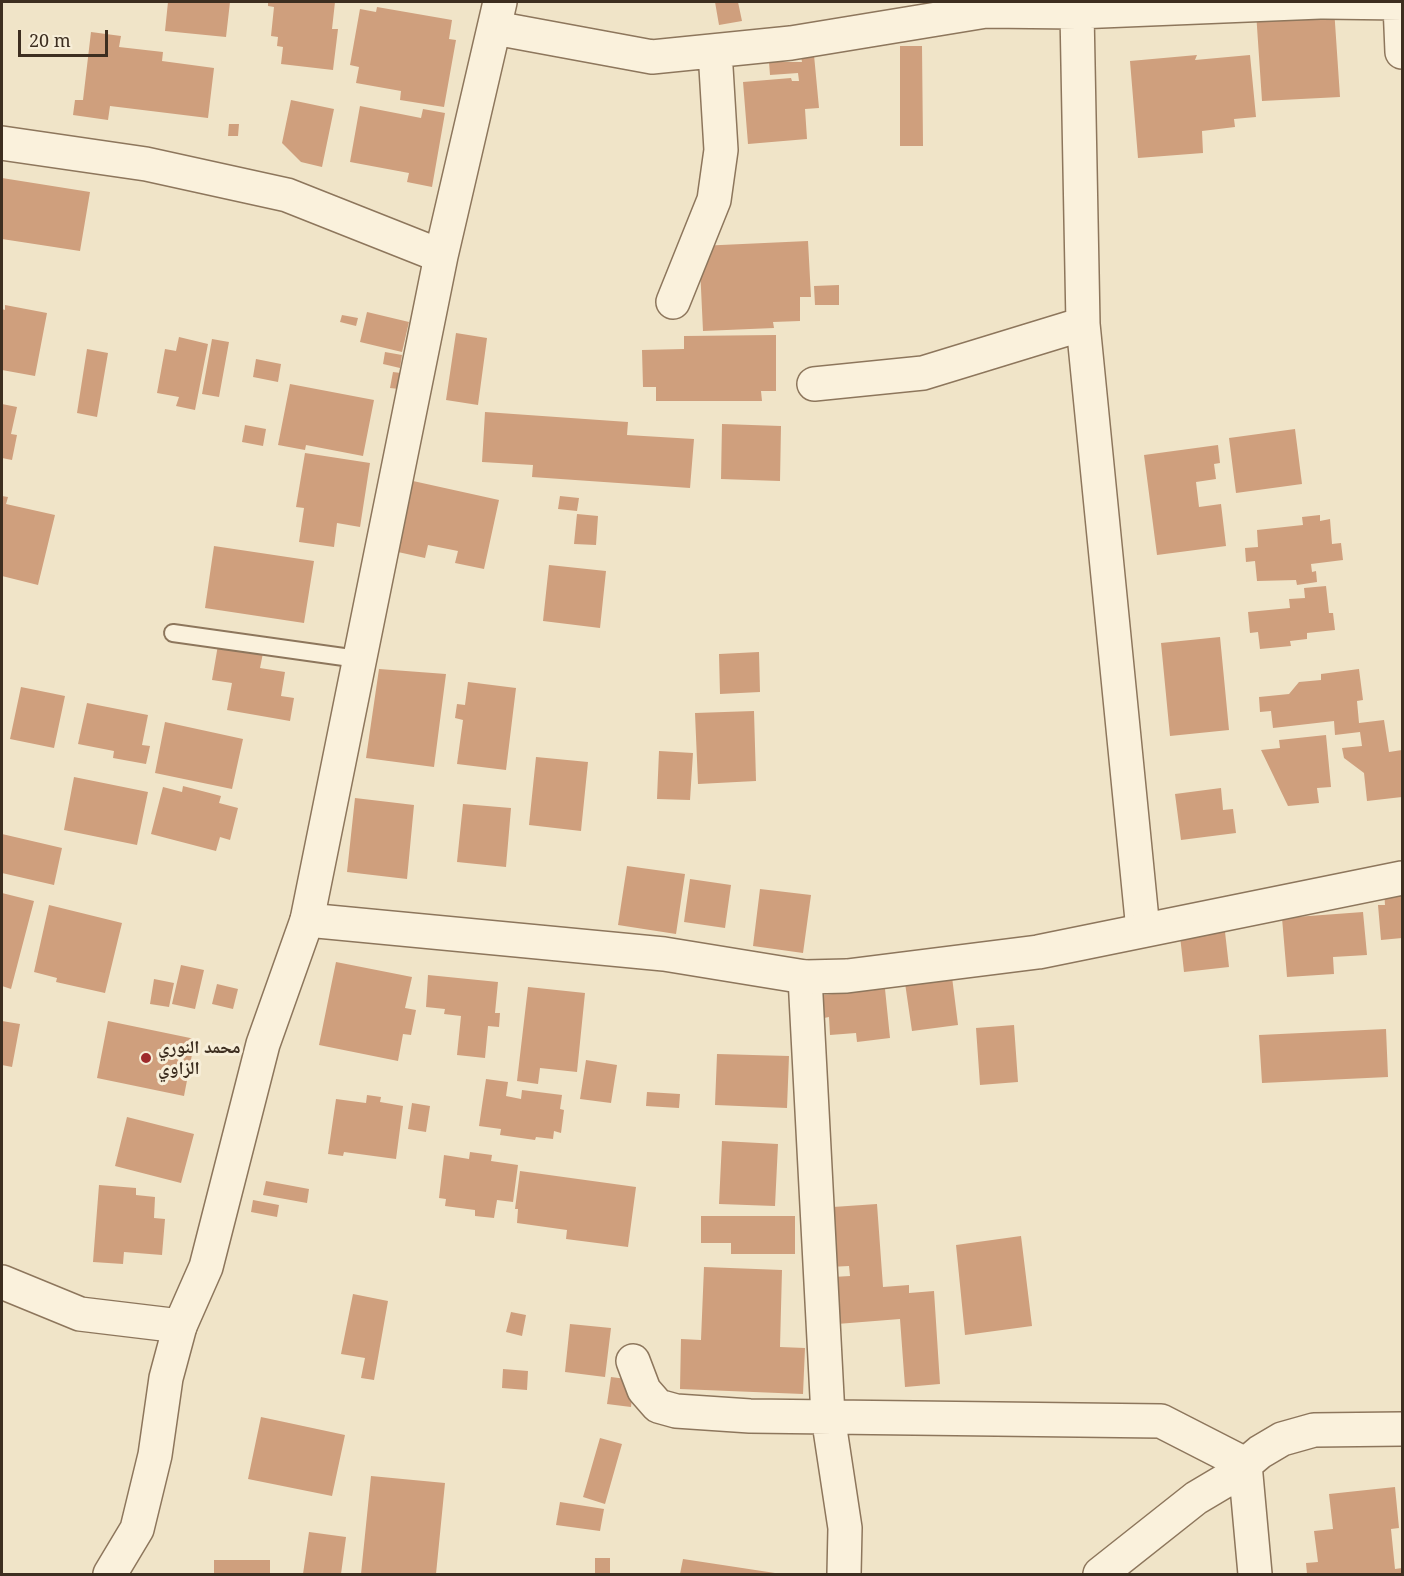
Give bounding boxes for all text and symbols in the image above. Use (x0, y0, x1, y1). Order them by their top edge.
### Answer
scale bar (21, 18, 111, 56)
text: 20 m (29, 28, 71, 52)
place label: محمد النوري الزاوي (158, 1037, 240, 1080)
marker: محمد النوري الزاوي (139, 1051, 153, 1065)

